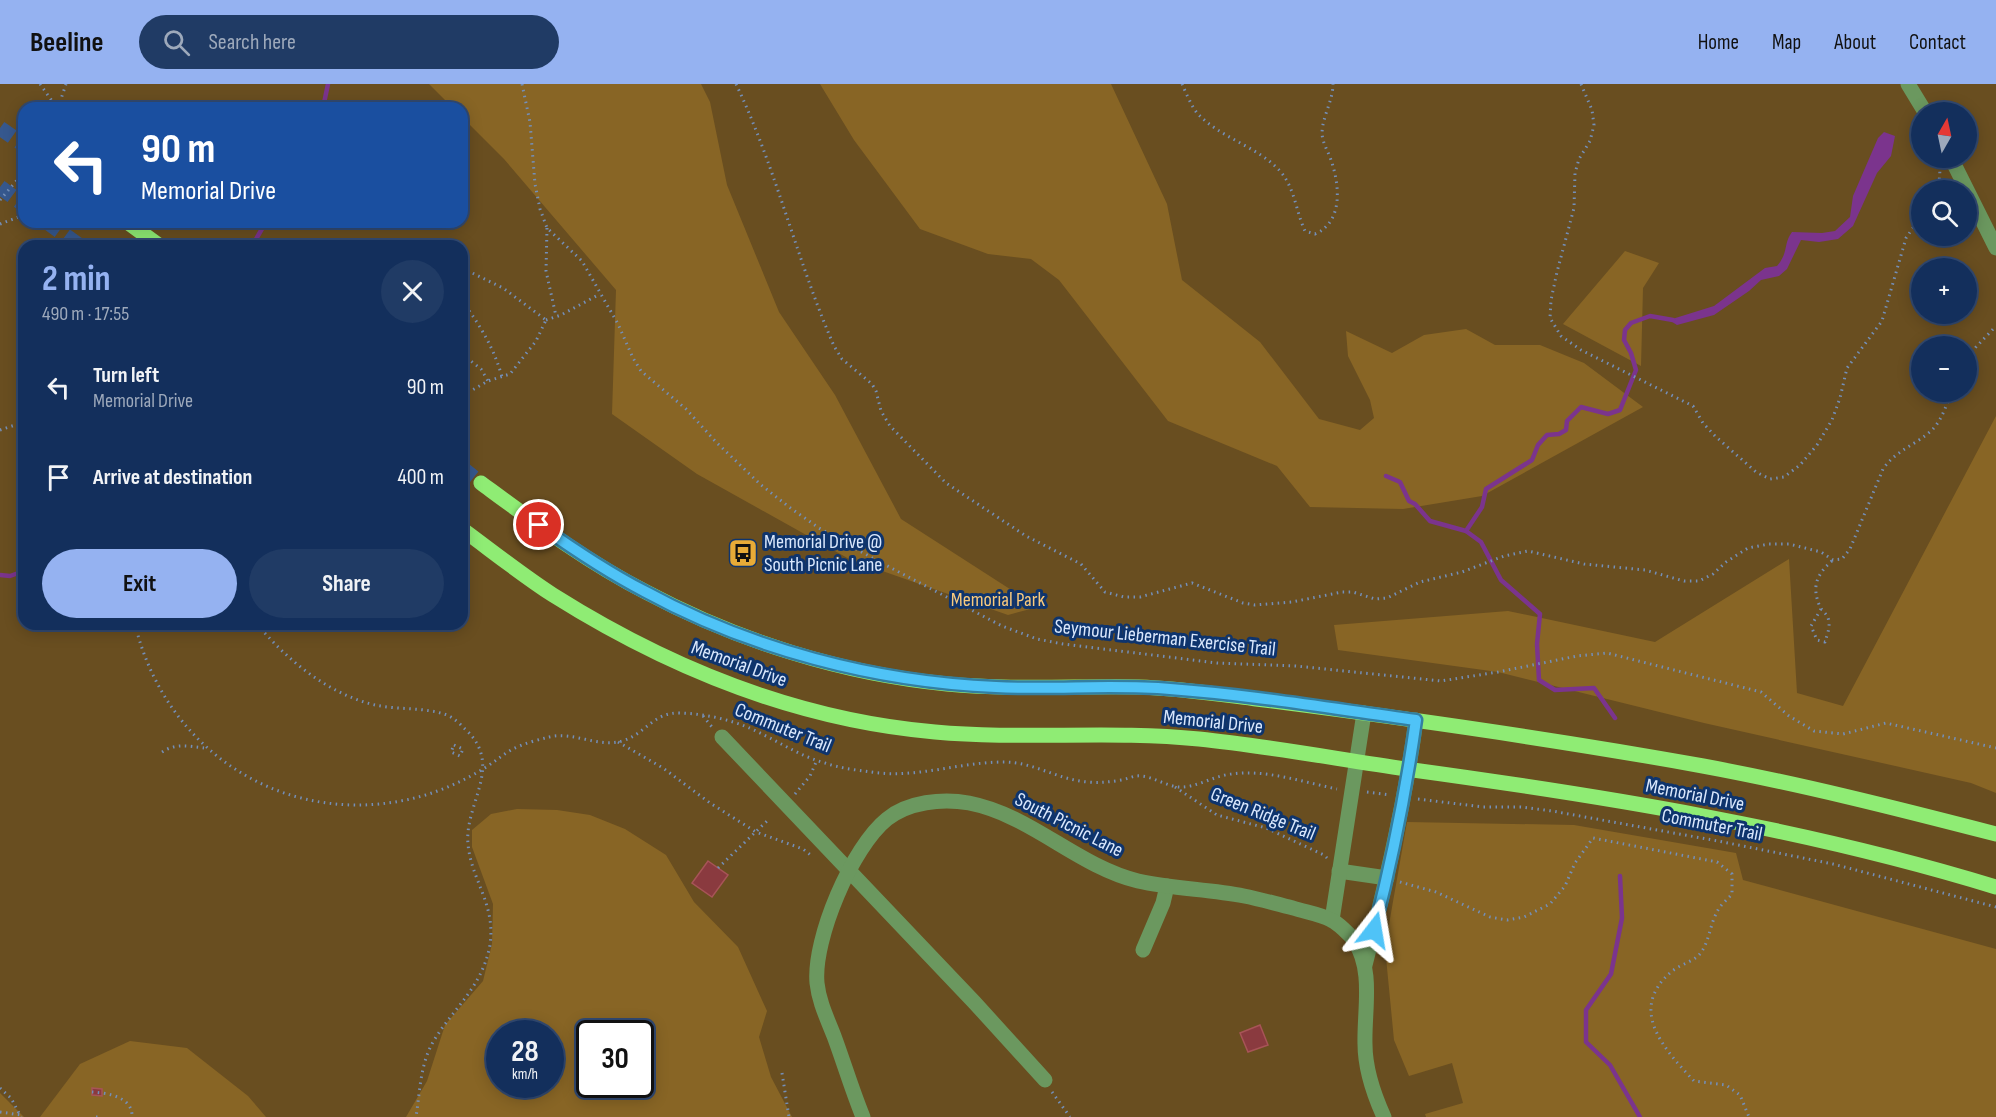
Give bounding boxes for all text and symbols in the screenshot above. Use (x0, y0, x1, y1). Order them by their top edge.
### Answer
search box (139, 15, 559, 69)
text: Beeline (30, 26, 103, 59)
icon: search (160, 26, 193, 59)
text: Search here (208, 29, 296, 56)
text: Home (1698, 30, 1739, 55)
text: Map (1772, 30, 1801, 55)
text: About (1834, 30, 1876, 55)
text: Contact (1909, 30, 1966, 55)
north arrow (1911, 102, 1977, 168)
map controls (1911, 102, 1977, 402)
text: 90 m (141, 124, 215, 175)
icon: left (42, 126, 120, 204)
text: Memorial Drive (141, 175, 276, 207)
button: search (1911, 180, 1977, 246)
text: 2 min (42, 258, 111, 301)
button: + (1911, 258, 1977, 324)
button: close (381, 260, 444, 323)
text: 490 m · 17:55 (42, 302, 129, 326)
button: − (1911, 336, 1977, 402)
text: Turn left (93, 362, 159, 389)
icon: left (42, 371, 75, 404)
text: 90 m (407, 374, 444, 401)
text: Memorial Drive (93, 389, 193, 413)
icon: arrive (42, 461, 75, 494)
text: Arrive at destination (93, 464, 252, 491)
text: 400 m (398, 464, 444, 491)
pin (513, 499, 564, 550)
icon: arrive (522, 508, 555, 541)
place label: Memorial Drive @ South Picnic Lane (764, 530, 882, 577)
bus stop icon: Memorial Drive @ South Picnic Lane (727, 537, 759, 569)
button: Exit (42, 549, 237, 618)
button: Share (249, 549, 444, 618)
park label: Memorial Park (951, 588, 1046, 612)
street label: Seymour Lieberman Exercise Trail (1053, 614, 1277, 662)
street label: Memorial Drive (688, 636, 790, 692)
street label: Commuter Trail (731, 698, 835, 758)
street label: Memorial Drive (1162, 705, 1264, 739)
street label: Memorial Drive (1644, 774, 1746, 816)
street label: Green Ridge Trail (1207, 782, 1319, 846)
street label: South Picnic Lane (1011, 787, 1127, 863)
street label: Commuter Trail (1660, 803, 1764, 847)
position arrow (1342, 898, 1406, 962)
speed limit sign: 30 (576, 1020, 654, 1098)
text: 28 (511, 1034, 539, 1070)
text: km/h (512, 1065, 538, 1084)

